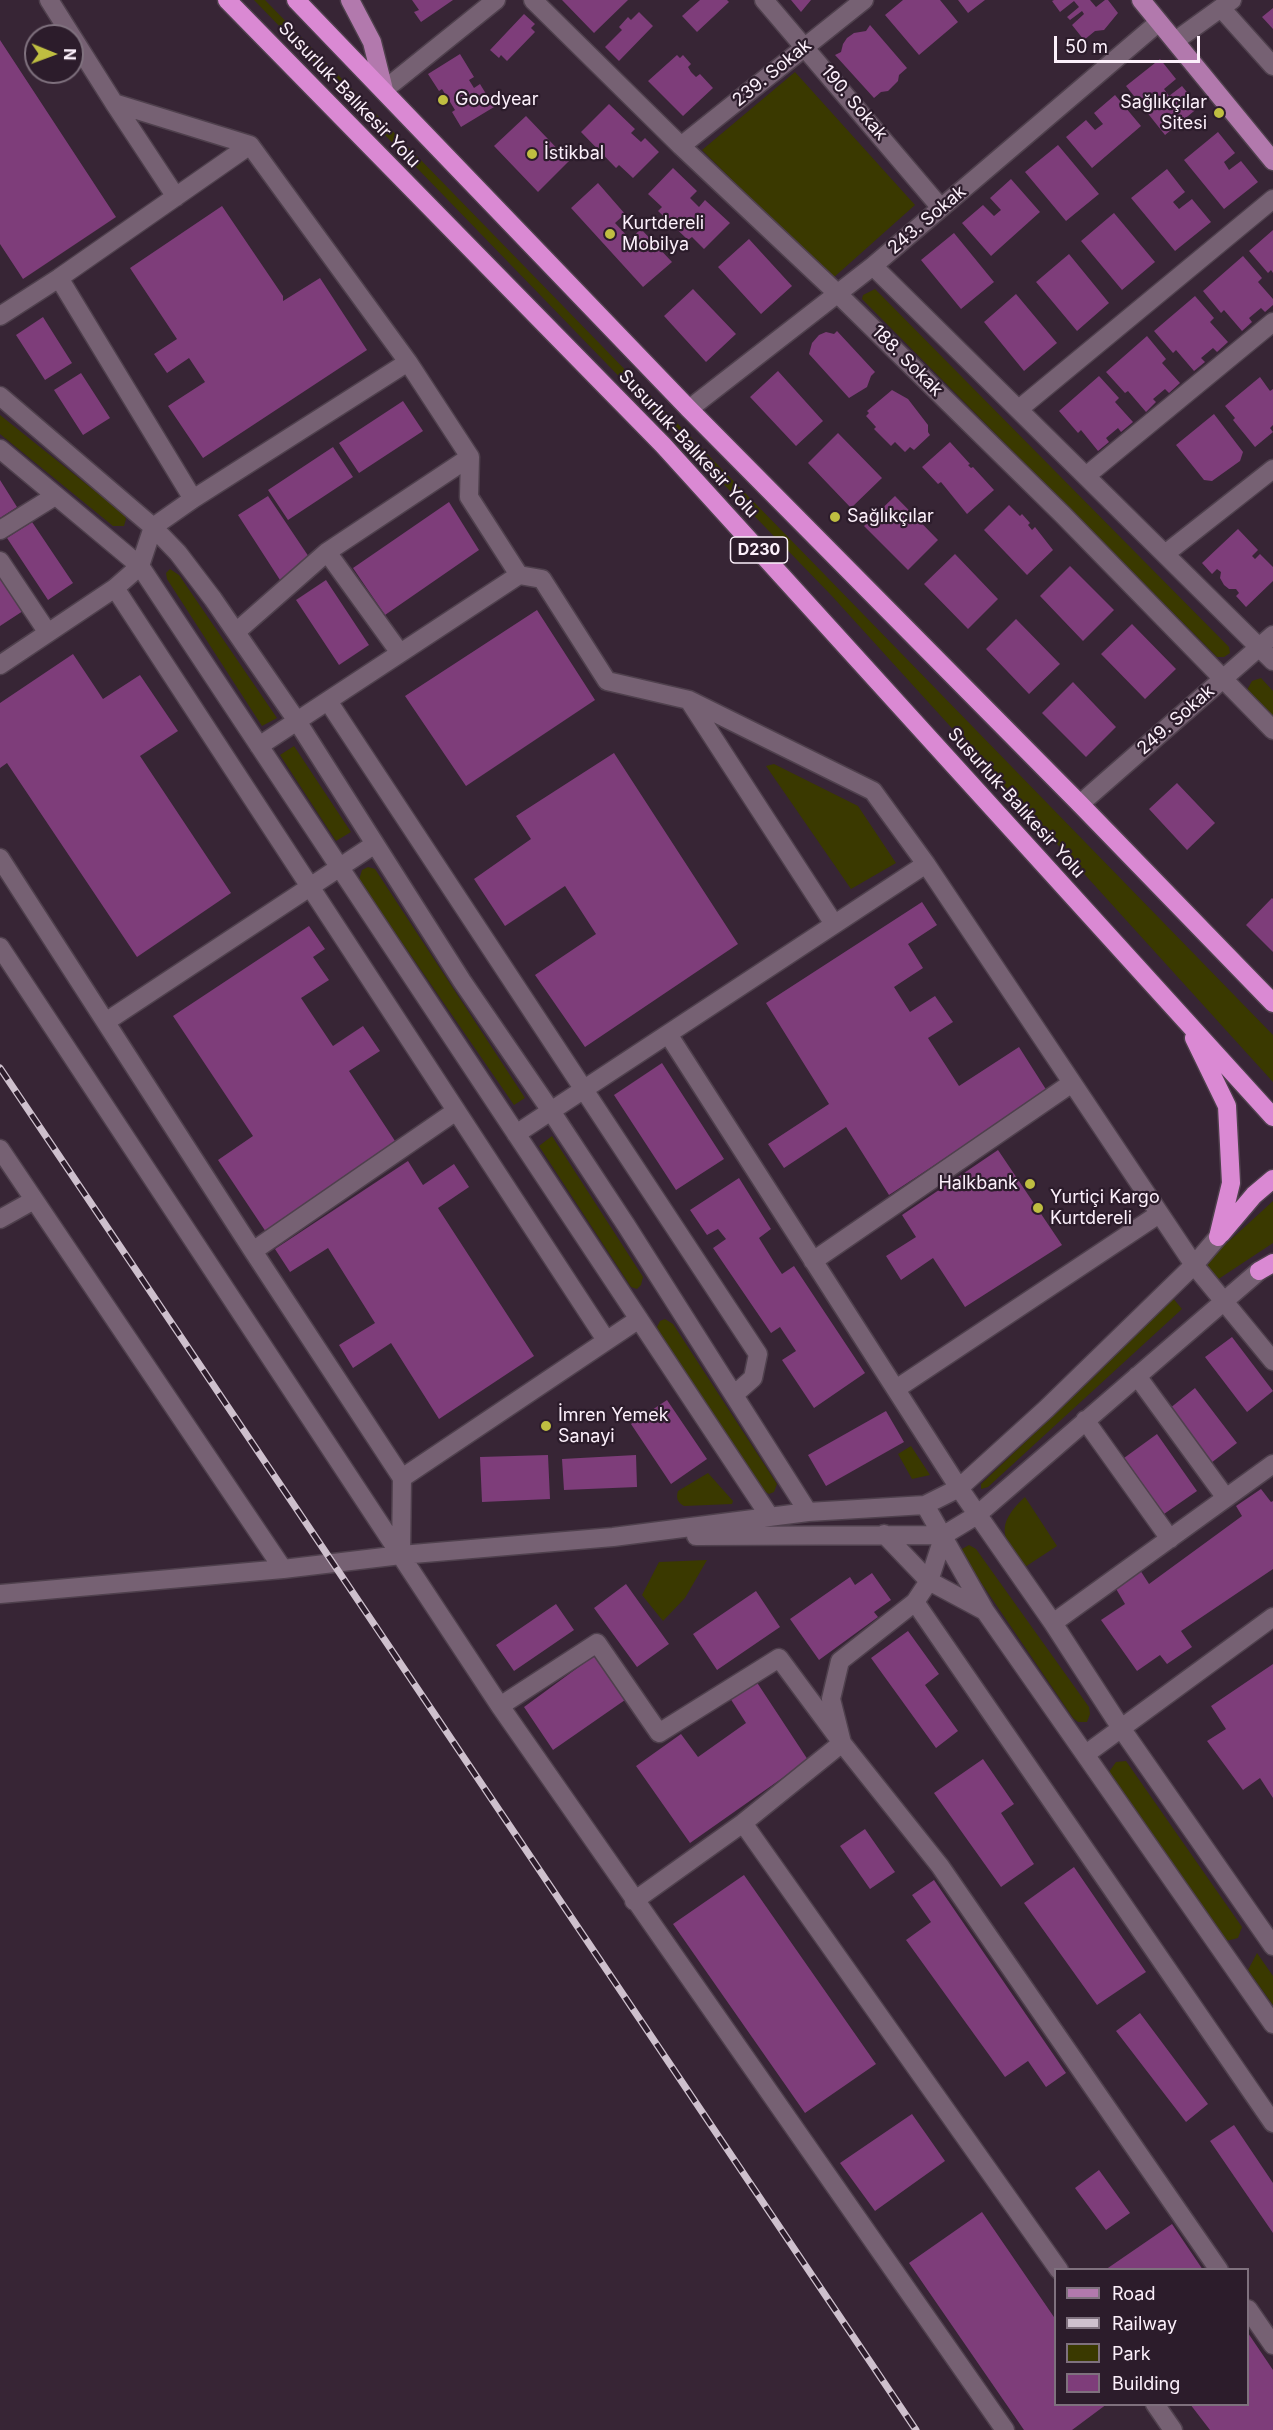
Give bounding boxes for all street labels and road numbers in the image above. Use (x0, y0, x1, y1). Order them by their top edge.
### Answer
street label: Susurluk-Balıkesir Yolu (274, 17, 424, 173)
street label: 239. Sokak (728, 35, 816, 111)
street label: 190. Sokak (816, 61, 892, 145)
street label: 243. Sokak (883, 181, 971, 259)
street label: 188. Sokak (867, 321, 947, 401)
street label: Susurluk-Balıkesir Yolu (614, 365, 762, 523)
road number: D230 (730, 537, 788, 563)
street label: 249. Sokak (1133, 681, 1219, 759)
street label: Susurluk-Balıkesir Yolu (943, 723, 1089, 883)

